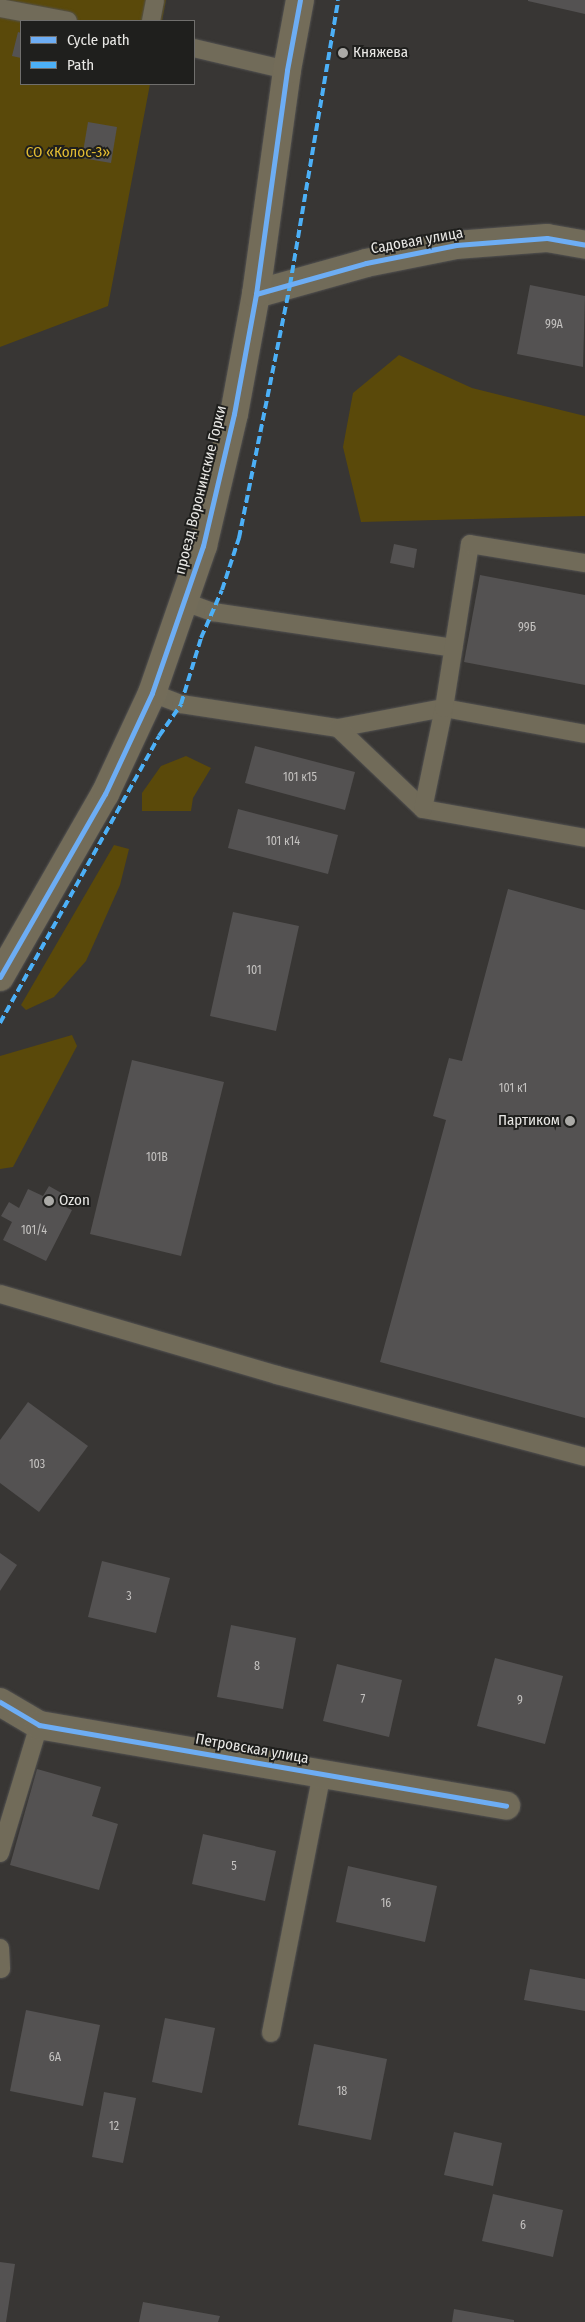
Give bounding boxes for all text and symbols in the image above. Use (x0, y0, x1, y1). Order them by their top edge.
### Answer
legend (20, 20, 195, 85)
text: Cycle path (67, 31, 130, 49)
place label: Княжева (353, 44, 408, 62)
marker: Княжева (337, 47, 349, 59)
text: Path (67, 56, 94, 74)
park label: СО «Колос-3» (26, 144, 110, 162)
street label: Садовая улица (369, 224, 465, 258)
house number: 99А (545, 318, 563, 332)
street label: проезд Воронинские Горки (171, 404, 231, 576)
house number: 99Б (518, 621, 536, 635)
house number: 101 к15 (283, 771, 317, 785)
house number: 101 к14 (266, 835, 300, 849)
house number: 101 (246, 964, 262, 978)
house number: 101 к1 (499, 1082, 527, 1096)
place label: Партиком (498, 1112, 560, 1130)
marker: Партиком (564, 1115, 576, 1127)
house number: 101В (146, 1151, 168, 1165)
place label: Ozon (59, 1192, 90, 1210)
marker: Ozon (43, 1195, 55, 1207)
house number: 101/4 (21, 1224, 47, 1238)
house number: 103 (29, 1458, 45, 1472)
house number: 3 (126, 1590, 132, 1604)
house number: 8 (254, 1660, 260, 1674)
house number: 7 (361, 1693, 365, 1707)
house number: 9 (517, 1694, 523, 1708)
street label: Петровская улица (194, 1730, 310, 1768)
house number: 5 (231, 1860, 237, 1874)
house number: 16 (381, 1897, 391, 1911)
house number: 6А (49, 2051, 61, 2065)
house number: 18 (337, 2085, 347, 2099)
house number: 12 (109, 2120, 119, 2134)
house number: 6 (520, 2219, 526, 2233)

